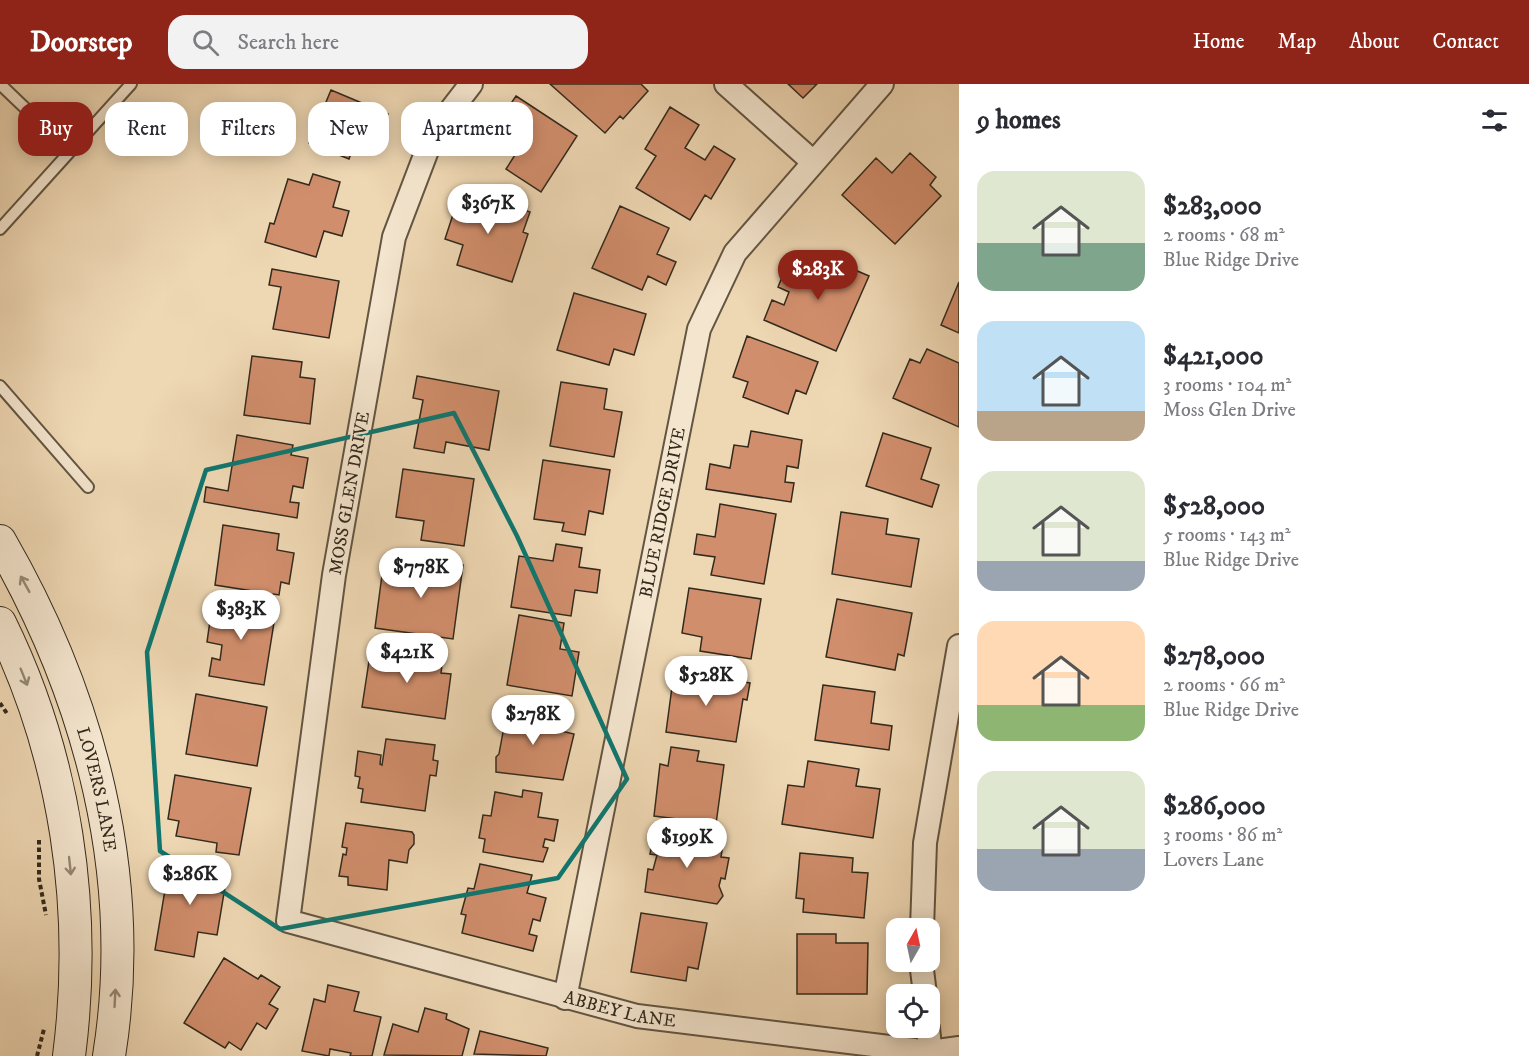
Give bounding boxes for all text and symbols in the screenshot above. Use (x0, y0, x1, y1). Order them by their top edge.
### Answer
search box (168, 15, 588, 69)
text: Doorstep (30, 25, 132, 60)
icon: search (189, 26, 222, 59)
text: Search here (237, 29, 339, 56)
text: Home (1193, 29, 1245, 55)
text: Map (1278, 29, 1316, 55)
text: About (1349, 29, 1400, 55)
text: Contact (1433, 29, 1499, 55)
chip: Buy (18, 102, 93, 156)
chip: Rent (105, 102, 188, 156)
chip: Filters (200, 102, 296, 156)
chip: New (308, 102, 389, 156)
chip: Apartment (401, 102, 533, 156)
text: 9 homes (977, 104, 1061, 137)
icon: filters (1478, 104, 1511, 137)
pin: $367K (446, 184, 530, 235)
text: $283,000 (1163, 190, 1262, 223)
text: $367K (461, 191, 515, 216)
icon: home (1025, 195, 1097, 267)
text: 2 rooms · 68 m² (1163, 223, 1285, 248)
text: Blue Ridge Drive (1163, 248, 1299, 273)
pin: $283K (776, 250, 860, 301)
text: $283K (792, 257, 844, 282)
text: $421,000 (1163, 340, 1263, 373)
icon: home (1025, 345, 1097, 417)
text: 3 rooms · 104 m² (1163, 373, 1291, 398)
text: Moss Glen Drive (1163, 398, 1296, 423)
street label: MOSS GLEN DRIVE (325, 410, 375, 577)
street label: BLUE RIDGE DRIVE (635, 425, 691, 600)
text: $528,000 (1163, 490, 1265, 523)
icon: home (1025, 495, 1097, 567)
text: 5 rooms · 143 m² (1163, 523, 1291, 548)
pin: $778K (379, 548, 463, 599)
text: Blue Ridge Drive (1163, 548, 1299, 573)
text: $778K (393, 555, 449, 580)
one-way arrow (19, 576, 31, 593)
pin: $383K (199, 590, 283, 641)
text: $383K (216, 597, 266, 622)
pin: $421K (365, 633, 449, 684)
text: $421K (380, 640, 434, 665)
text: $278,000 (1163, 640, 1265, 673)
icon: home (1025, 645, 1097, 717)
pin: $528K (664, 656, 748, 707)
text: $528K (679, 663, 733, 688)
one-way arrow (19, 667, 30, 686)
text: 2 rooms · 66 m² (1163, 673, 1285, 698)
pin: $278K (491, 695, 575, 746)
text: Blue Ridge Drive (1163, 698, 1299, 723)
text: $278K (506, 702, 560, 727)
street label: LOVERS LANE (71, 725, 120, 854)
text: $286,000 (1163, 790, 1265, 823)
icon: home (1025, 795, 1097, 867)
pin: $199K (645, 818, 729, 869)
text: 3 rooms · 86 m² (1163, 823, 1282, 848)
text: $199K (661, 825, 713, 850)
text: Lovers Lane (1163, 848, 1264, 873)
one-way arrow (65, 855, 76, 875)
pin: $286K (148, 855, 232, 906)
text: $286K (162, 862, 218, 887)
north arrow (886, 918, 940, 972)
map controls (886, 918, 940, 1038)
button: locate (886, 984, 940, 1038)
street label: ABBEY LANE (561, 987, 677, 1033)
one-way arrow (110, 988, 121, 1008)

